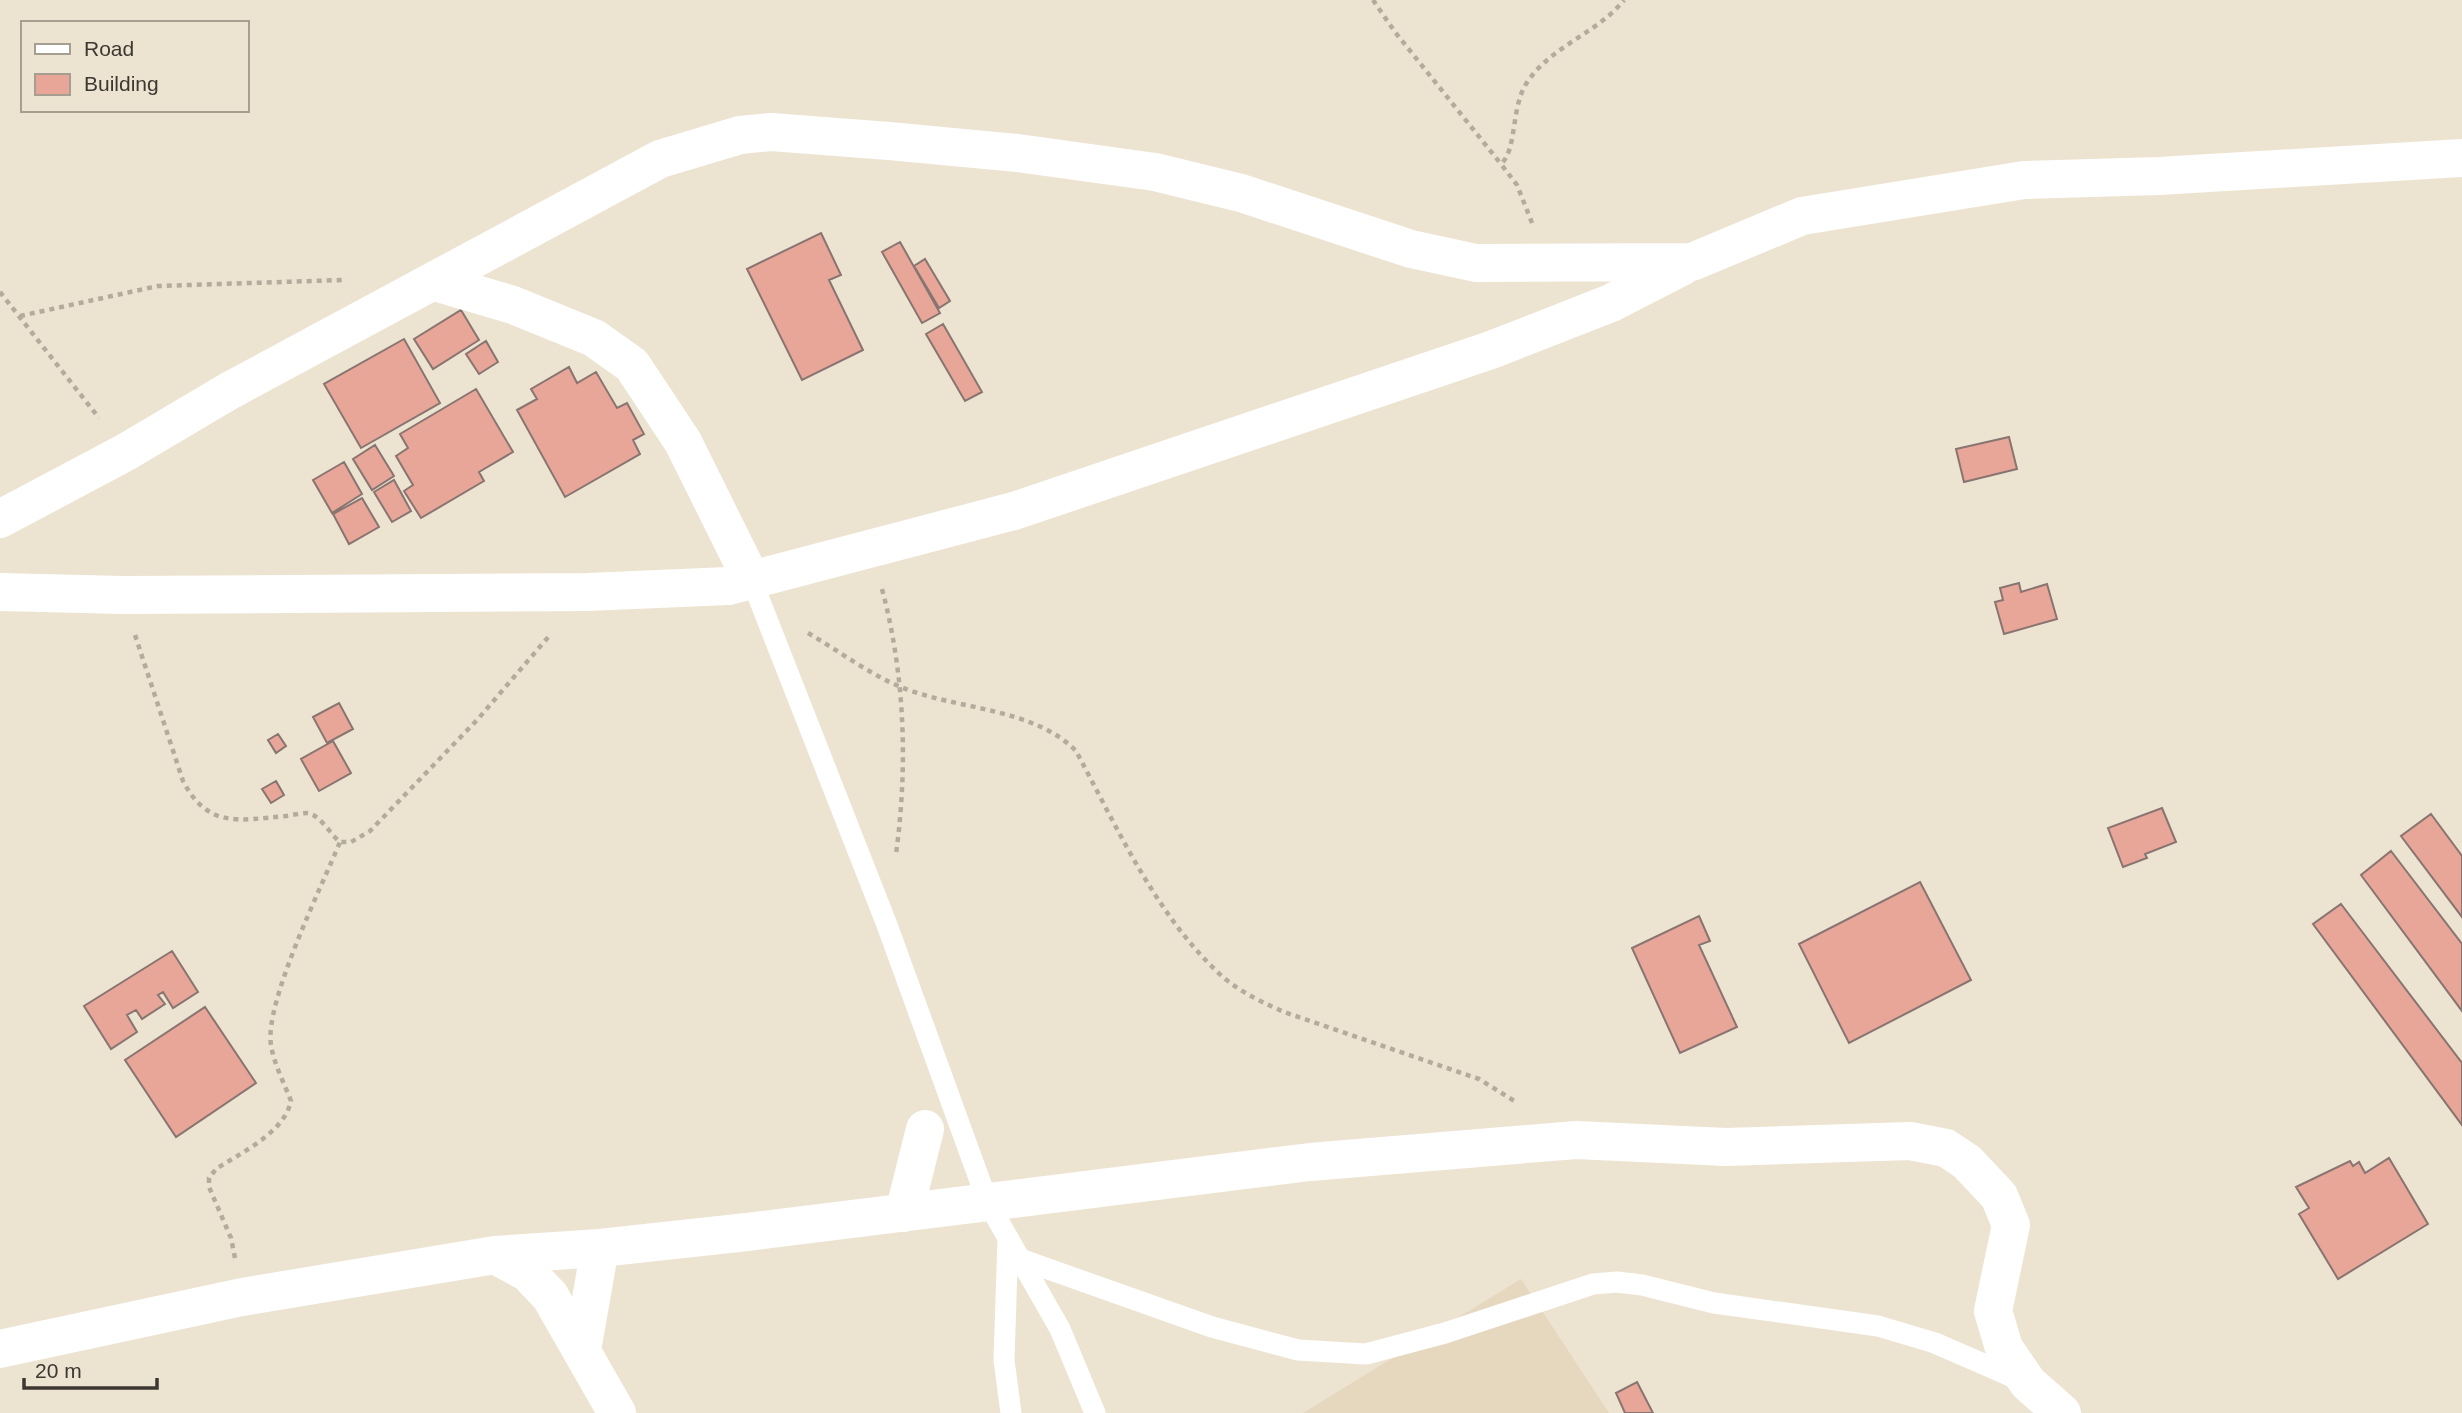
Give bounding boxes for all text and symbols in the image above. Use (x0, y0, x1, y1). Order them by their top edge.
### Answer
legend (21, 21, 248, 112)
text: Road (84, 37, 134, 60)
text: Building (84, 72, 159, 95)
scale bar (24, 1346, 158, 1390)
text: 20 m (35, 1359, 82, 1382)

